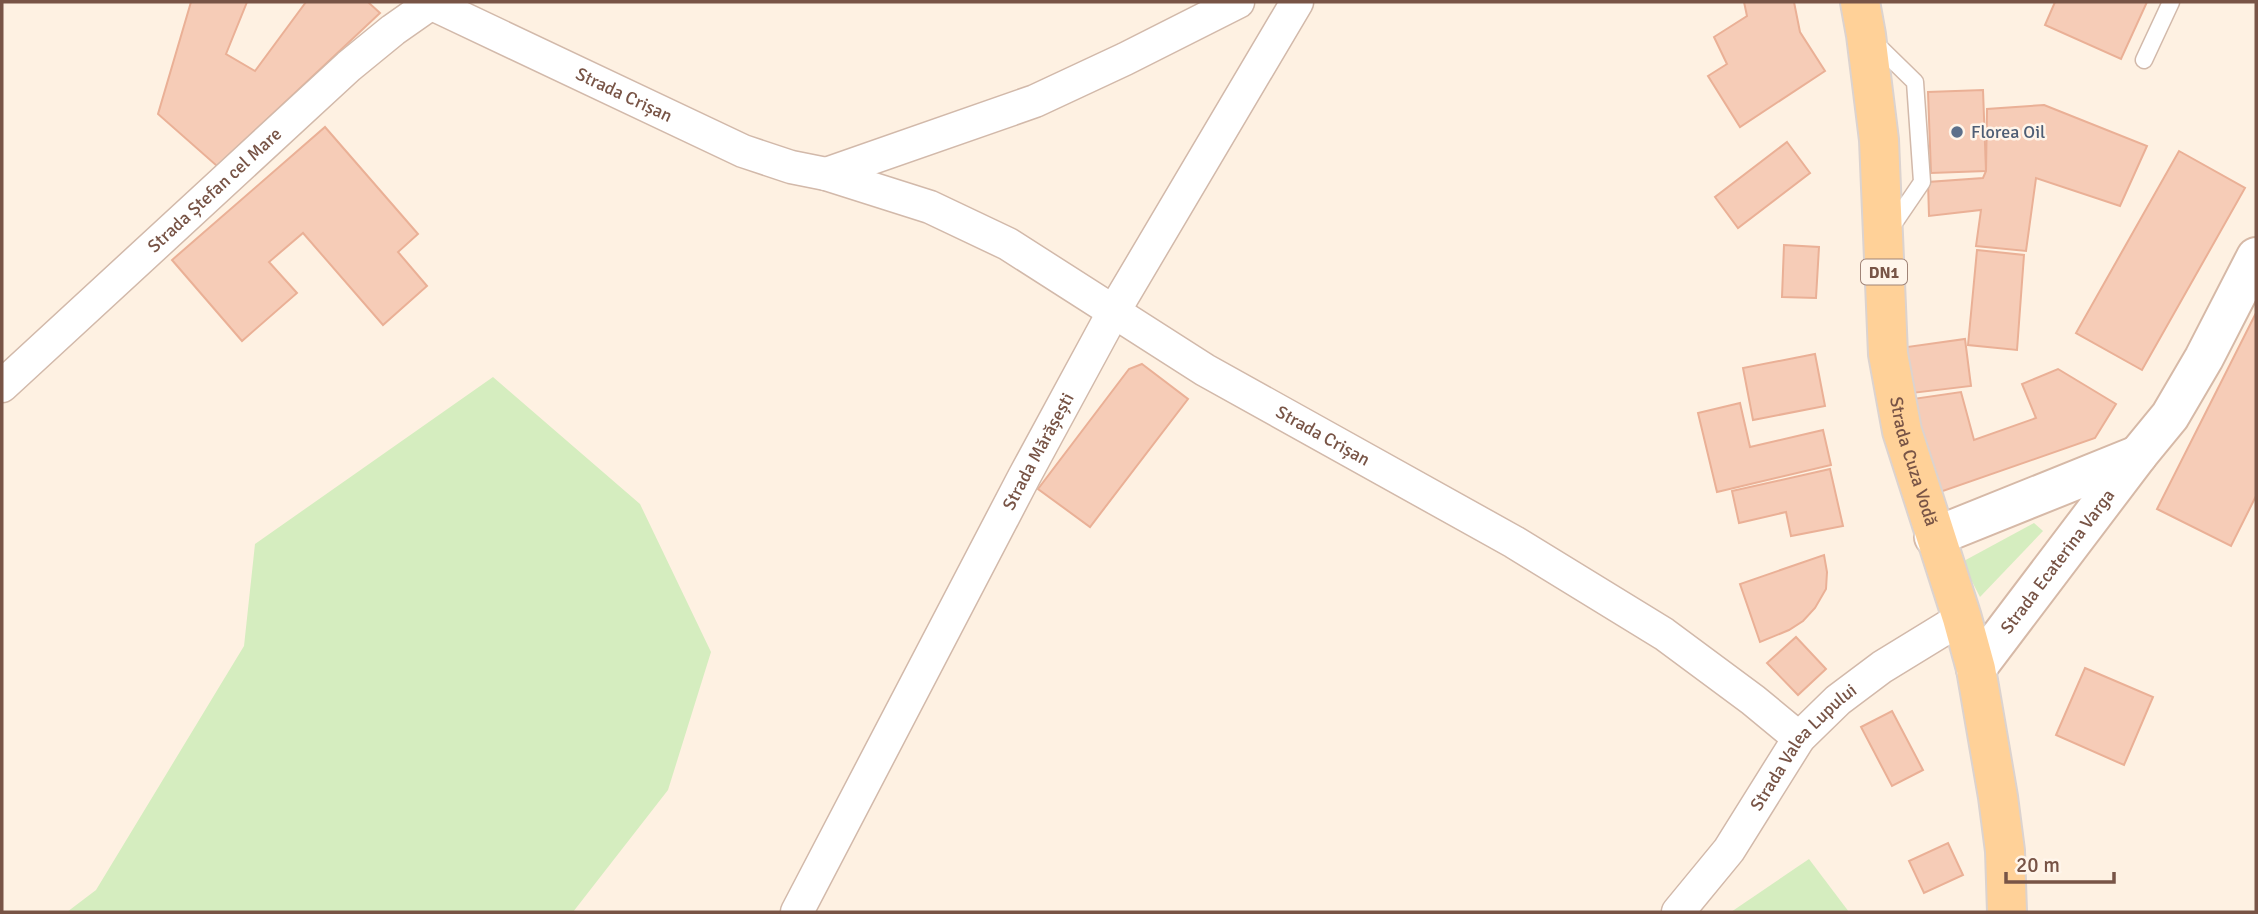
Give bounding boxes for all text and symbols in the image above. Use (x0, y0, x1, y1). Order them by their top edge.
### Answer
street label: Strada Crișan (572, 63, 676, 127)
place label: Florea Oil (1971, 121, 2045, 143)
street label: Strada Ștefan cel Mare (143, 123, 286, 257)
marker: Florea Oil (1949, 124, 1965, 140)
road number: DN1 (1861, 260, 1907, 284)
street label: Strada Mărășești (998, 389, 1079, 514)
street label: Strada Cuza Vodă (1885, 395, 1943, 529)
street label: Strada Crișan (1272, 401, 1374, 471)
street label: Strada Ecaterina Varga (1996, 485, 2119, 638)
street label: Strada Valea Lupului (1745, 679, 1861, 815)
scale bar (2006, 841, 2114, 885)
text: 20 m (2016, 852, 2060, 878)

